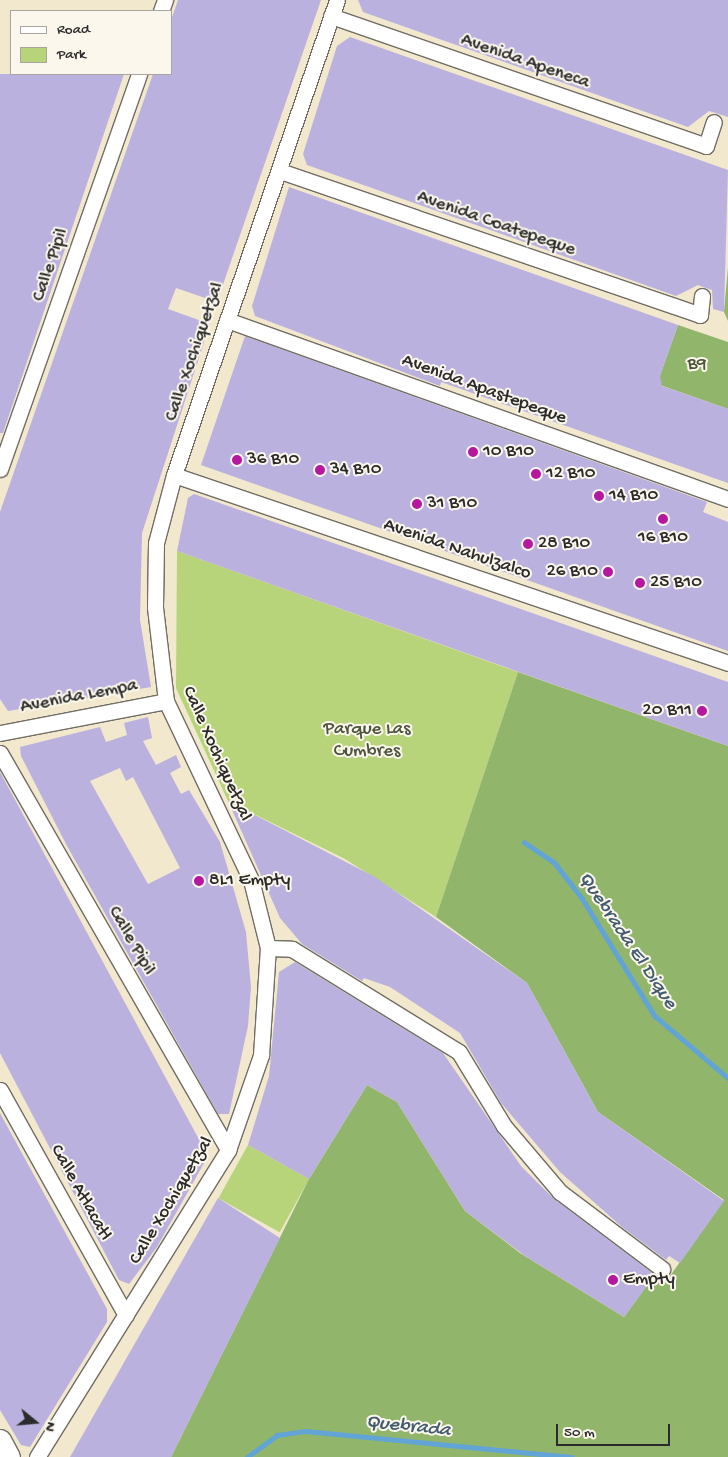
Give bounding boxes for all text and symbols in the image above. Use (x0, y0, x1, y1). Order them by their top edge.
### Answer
legend (10, 10, 172, 75)
text: Road (57, 21, 90, 39)
street label: Avenida Apeneca (458, 29, 592, 95)
text: Park (57, 46, 86, 64)
street label: Avenida Coatepeque (414, 186, 578, 262)
street label: Calle Pipil (28, 225, 74, 305)
street label: Calle Xochiquetzal (161, 280, 229, 424)
street label: Avenida Apastepeque (399, 350, 569, 430)
park label: B9 (687, 354, 707, 376)
place label: 10 B10 (483, 441, 534, 463)
marker: 10 B10 (467, 446, 479, 458)
place label: 36 B10 (247, 449, 299, 471)
marker: 36 B10 (231, 454, 243, 466)
place label: 34 B10 (330, 459, 382, 481)
place label: 12 B10 (546, 463, 596, 485)
marker: 34 B10 (314, 464, 326, 476)
marker: 12 B10 (530, 468, 542, 480)
place label: 14 B10 (609, 485, 658, 507)
marker: 14 B10 (593, 490, 605, 502)
place label: 31 B10 (427, 493, 477, 515)
marker: 31 B10 (411, 498, 423, 510)
marker: 16 B10 (657, 513, 669, 525)
street label: Avenida Nahulzalco (380, 514, 534, 586)
place label: 16 B10 (638, 527, 688, 549)
place label: 28 B10 (538, 533, 590, 555)
marker: 28 B10 (522, 538, 534, 550)
place label: 26 B10 (546, 561, 598, 583)
marker: 26 B10 (602, 566, 614, 578)
place label: 25 B10 (650, 572, 702, 594)
marker: 25 B10 (634, 577, 646, 589)
street label: Avenida Lempa (18, 674, 140, 720)
street label: Calle Xochiquetzal (176, 683, 256, 825)
place label: 20 B11 (642, 700, 692, 722)
marker: 20 B11 (696, 705, 708, 717)
park label: Parque Las Cumbres (324, 719, 410, 763)
water label: Quebrada El Dique (572, 868, 682, 1014)
place label: 8L1 Empty (209, 870, 290, 892)
marker: 8L1 Empty (193, 875, 205, 887)
street label: Calle Pipil (102, 902, 160, 980)
street label: Calle Xochiquetzal (125, 1133, 219, 1269)
street label: Calle Atlacatl (44, 1141, 116, 1245)
place label: Empty (623, 1269, 675, 1291)
marker: Empty (607, 1274, 619, 1286)
north arrow (10, 1397, 60, 1447)
water label: Quebrada (365, 1411, 451, 1443)
scale bar (558, 1414, 672, 1446)
text: N (40, 1420, 59, 1433)
text: 50 m (564, 1424, 595, 1442)

